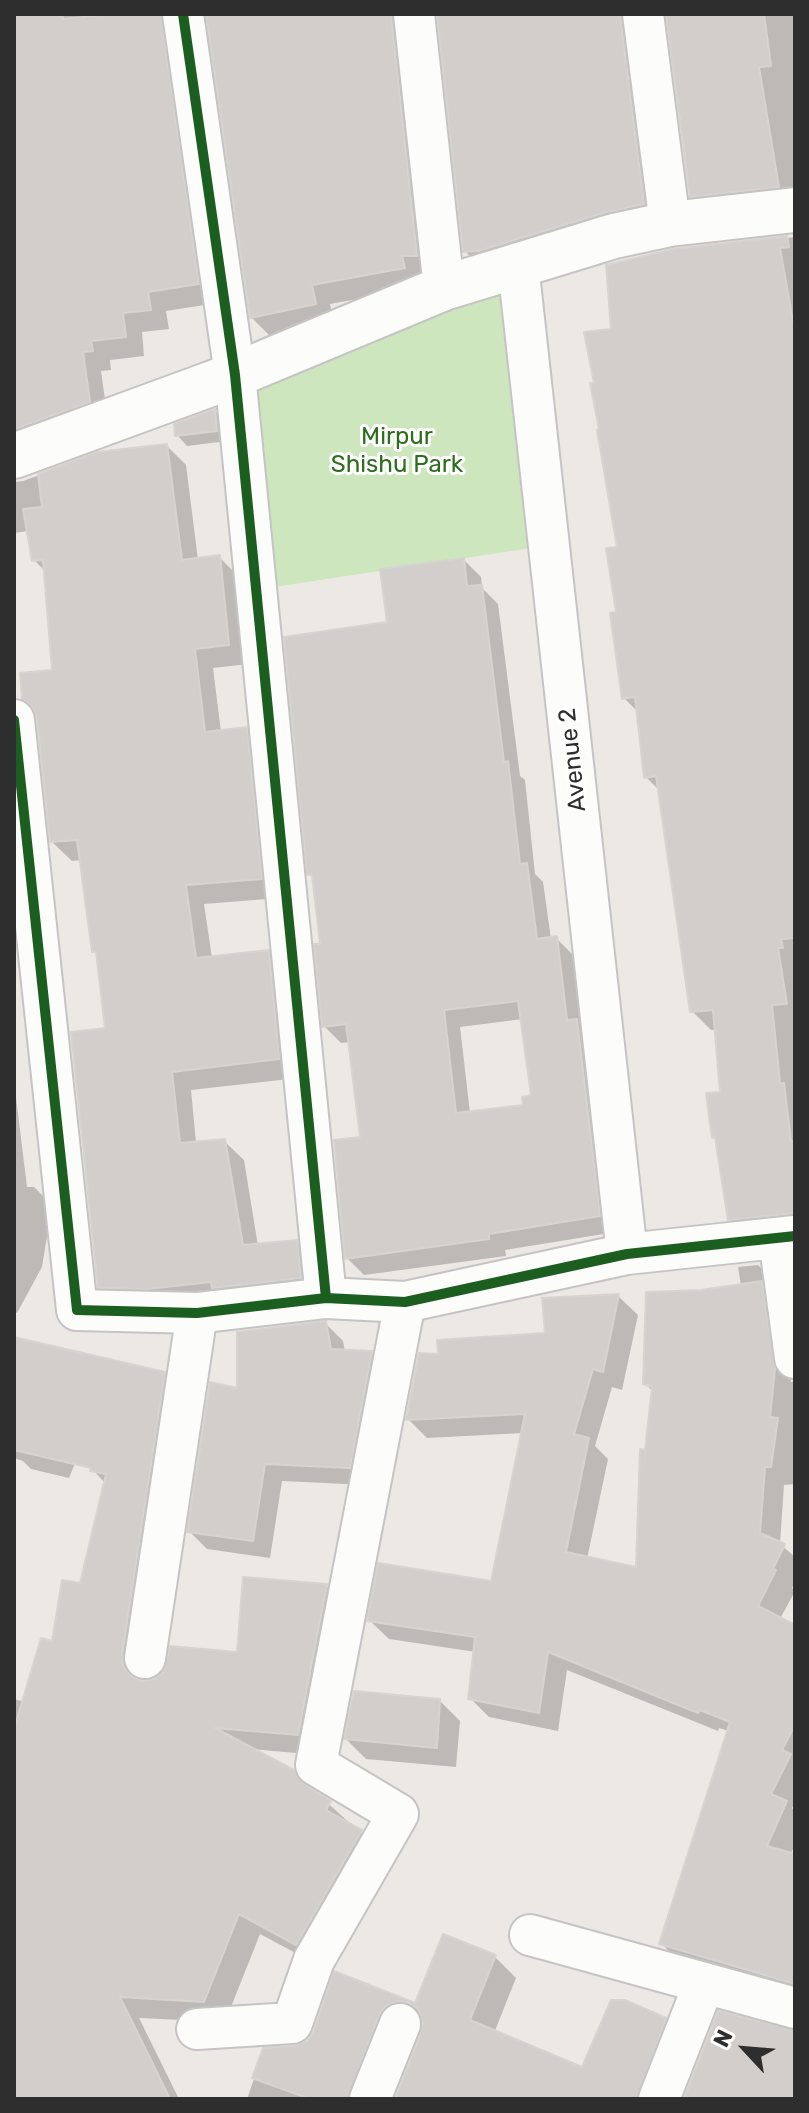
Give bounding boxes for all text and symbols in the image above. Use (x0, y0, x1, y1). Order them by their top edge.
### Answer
park label: Mirpur Shishu Park (331, 423, 463, 479)
street label: Avenue 2 (553, 707, 593, 813)
north arrow (705, 2009, 785, 2089)
text: N (707, 2025, 739, 2051)

